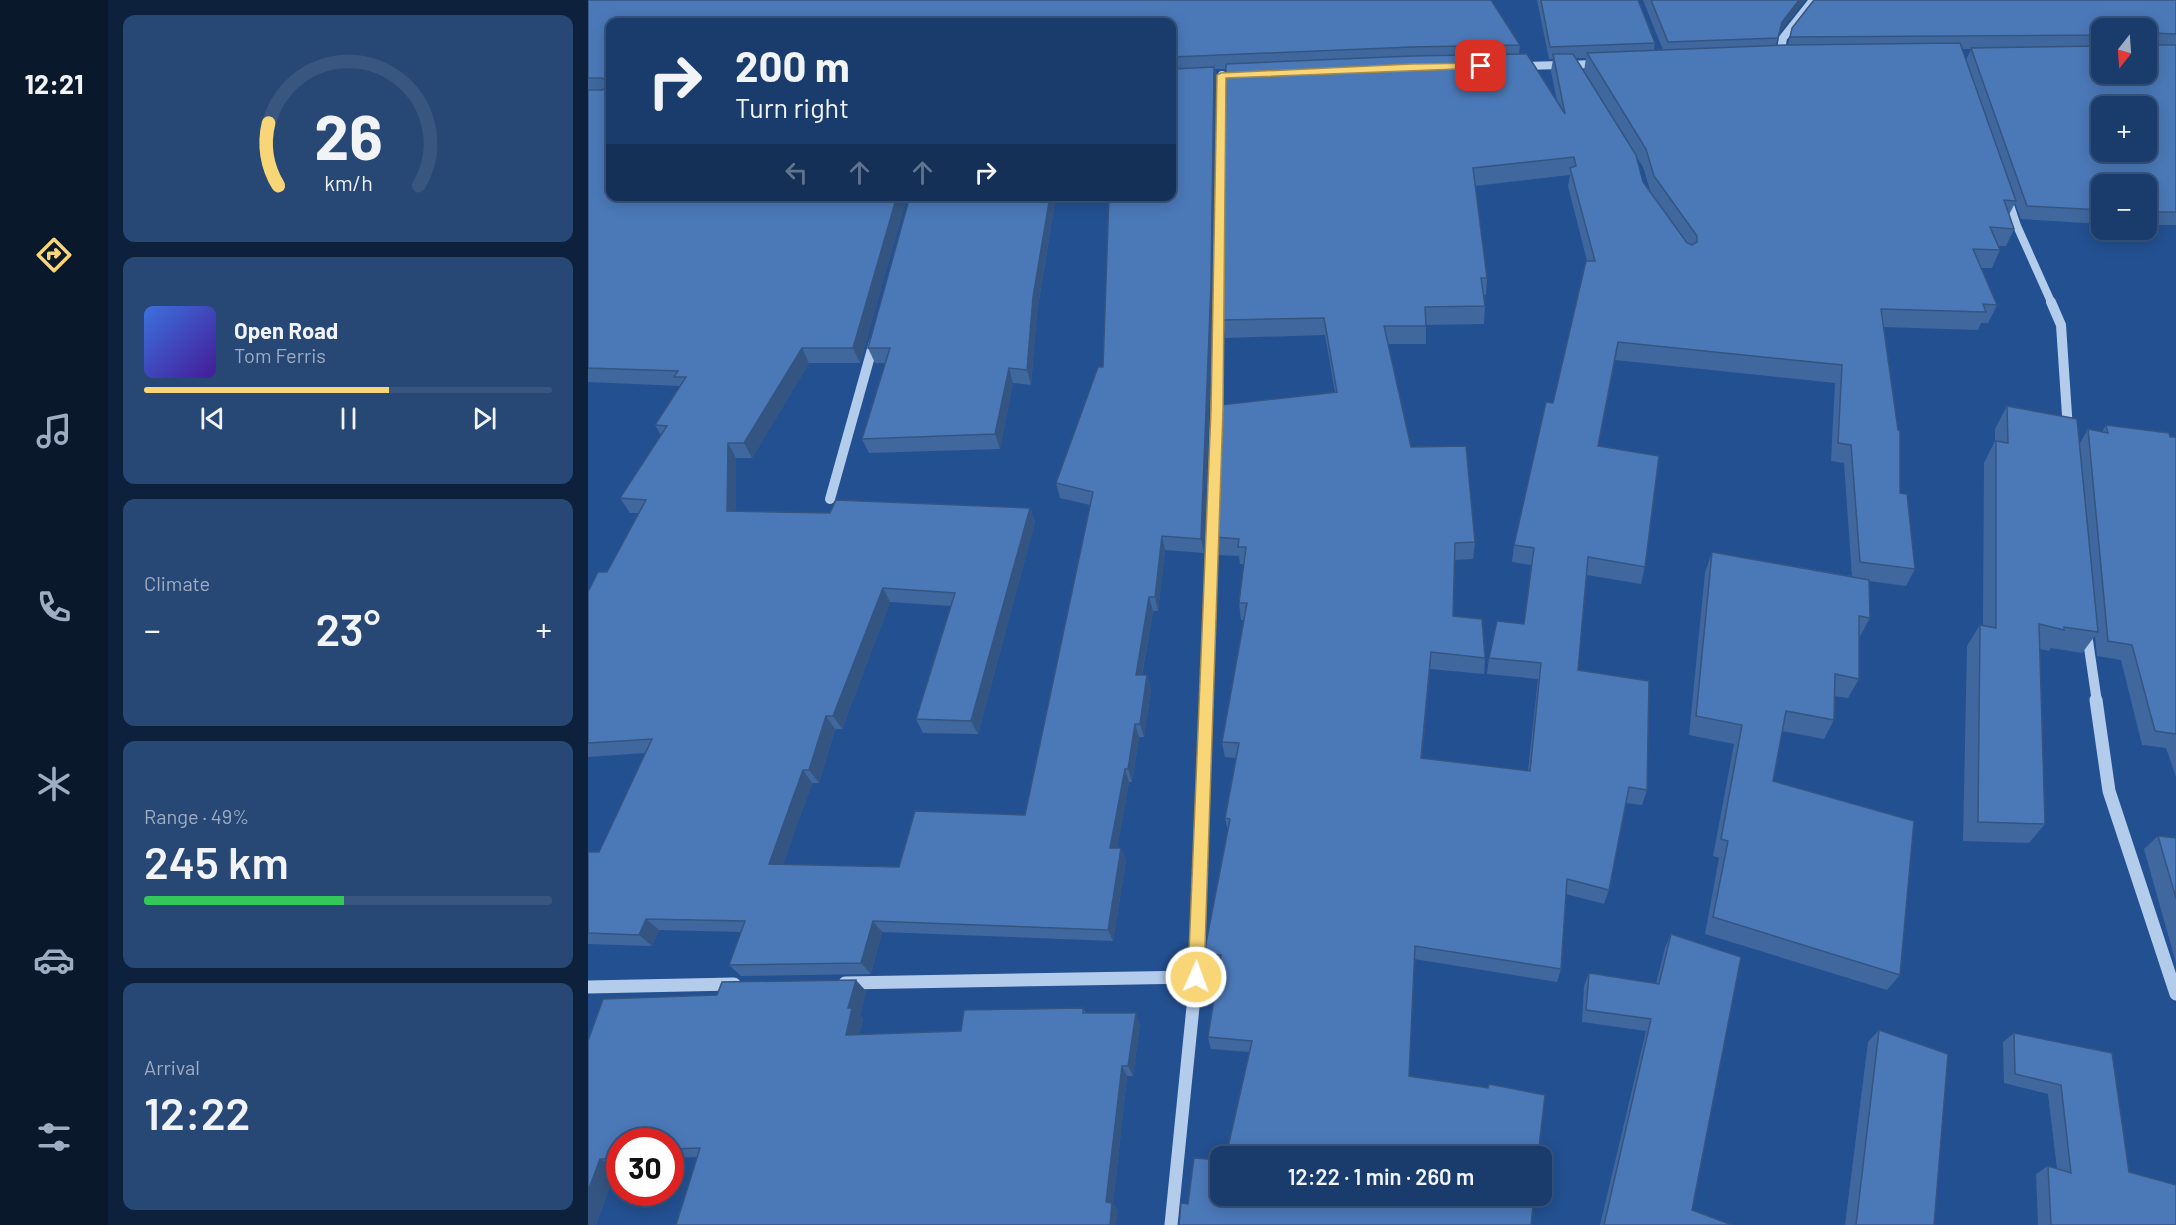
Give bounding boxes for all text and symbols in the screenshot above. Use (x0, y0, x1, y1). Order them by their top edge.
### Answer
north arrow (2091, 18, 2157, 84)
map controls (2091, 18, 2157, 240)
text: 200 m (735, 40, 850, 90)
pin (1455, 40, 1506, 91)
icon: right (636, 42, 714, 120)
icon: arrive (1464, 49, 1497, 82)
text: 12:21 (24, 67, 84, 99)
text: Turn right (735, 91, 849, 123)
button: + (2091, 96, 2157, 162)
text: 26 (314, 98, 382, 172)
icon: left (780, 156, 813, 189)
icon: ahead (843, 156, 876, 189)
icon: ahead (906, 156, 939, 189)
icon: right (969, 156, 1002, 189)
text: km/h (324, 170, 372, 195)
button: − (2091, 174, 2157, 240)
icon: directions (33, 234, 75, 276)
text: Open Road (234, 317, 338, 343)
text: Tom Ferris (234, 343, 326, 367)
icon: previous (196, 402, 229, 435)
icon: pause (332, 402, 365, 435)
icon: next (468, 402, 501, 435)
icon: music (33, 410, 75, 452)
text: Climate (144, 571, 210, 595)
icon: phone (33, 586, 75, 628)
text: 23° (315, 601, 381, 655)
text: − (144, 609, 161, 649)
text: + (536, 609, 552, 649)
icon: climate (33, 763, 75, 805)
text: Range · 49% (144, 804, 249, 828)
text: 245 km (144, 834, 289, 888)
icon: car (33, 939, 75, 981)
position arrow (1164, 945, 1228, 1009)
text: Arrival (144, 1055, 200, 1079)
text: 12:22 (144, 1085, 250, 1139)
icon: filters (33, 1116, 75, 1158)
speed limit sign: 30 (606, 1128, 684, 1206)
text: 12:22 · 1 min · 260 m (1288, 1163, 1474, 1189)

